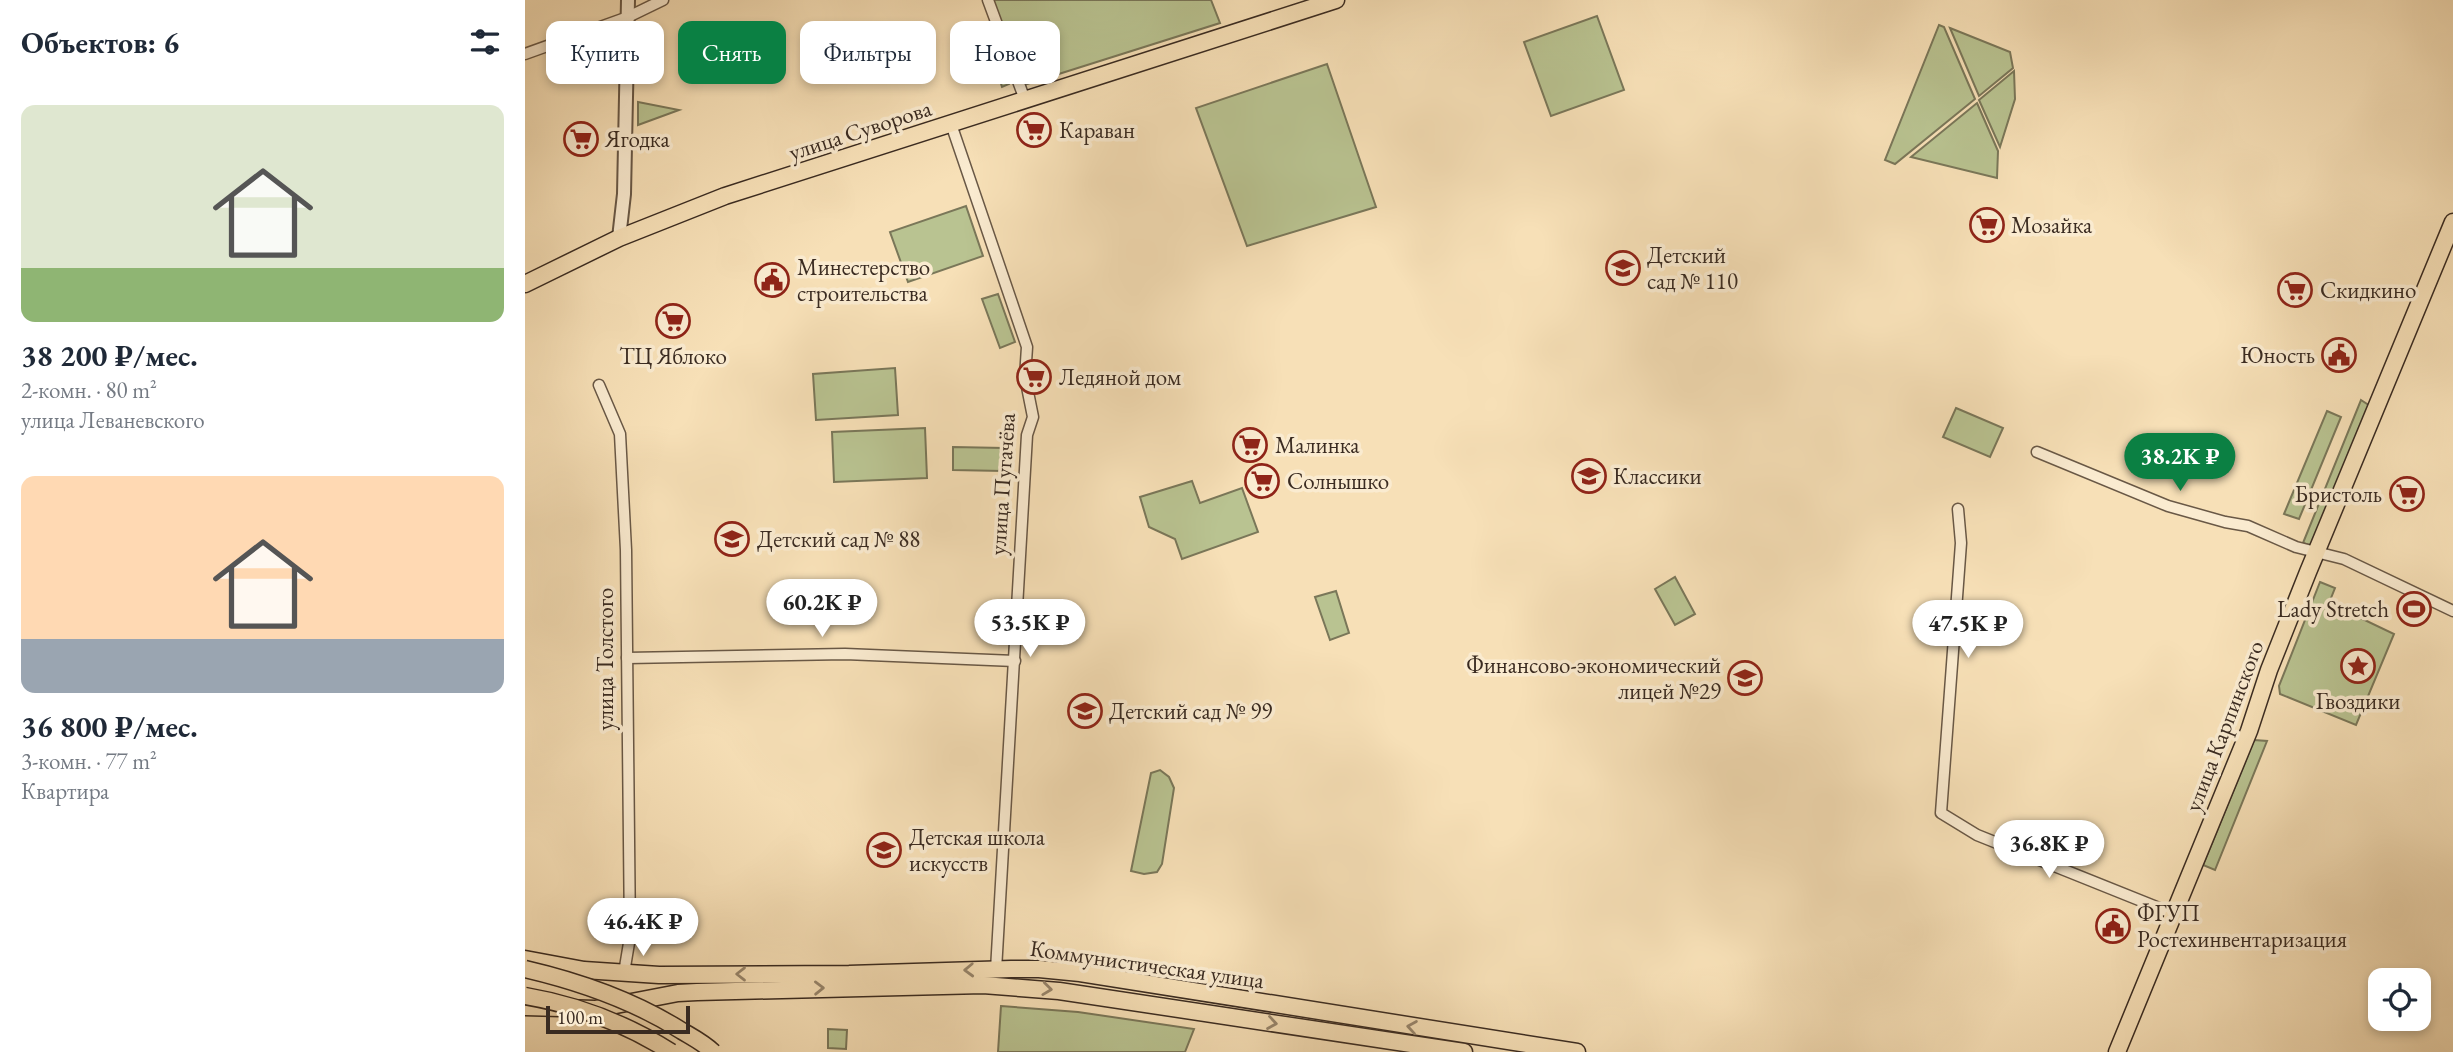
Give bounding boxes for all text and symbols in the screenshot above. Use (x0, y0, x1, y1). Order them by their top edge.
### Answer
chip: Купить (546, 21, 664, 84)
chip: Снять (678, 21, 786, 84)
chip: Фильтры (800, 21, 936, 84)
chip: Новое (950, 21, 1060, 84)
text: Объектов: 6 (21, 23, 179, 62)
icon: filters (466, 23, 504, 61)
street label: улица Суворова (785, 93, 936, 167)
supermarket icon: Караван (1015, 111, 1053, 149)
place label: Караван (1059, 115, 1135, 145)
supermarket icon: Ягодка (562, 120, 600, 158)
place label: Ягодка (604, 124, 670, 154)
icon: home (200, 150, 326, 276)
supermarket icon: Мозайка (1968, 206, 2006, 244)
place label: Мозайка (2011, 210, 2093, 240)
place label: Детский сад № 110 (1647, 240, 1738, 296)
school or university icon: Детский сад № 110 (1604, 249, 1642, 287)
place label: Минестерство строительства (797, 252, 930, 308)
public building icon: Минестерство строительства (753, 261, 791, 299)
supermarket icon: Скидкино (2276, 271, 2314, 309)
place label: Скидкино (2320, 275, 2416, 305)
supermarket icon: ТЦ Яблоко (654, 302, 692, 340)
text: 38 200 ₽/мес. (21, 336, 198, 375)
public building icon: Юность (2320, 336, 2358, 374)
place label: Юность (2240, 340, 2315, 370)
place label: ТЦ Яблоко (619, 341, 727, 371)
supermarket icon: Ледяной дом (1015, 358, 1053, 396)
place label: Ледяной дом (1059, 362, 1182, 392)
text: 2-комн. · 80 m² (21, 375, 157, 405)
text: улица Леваневского (21, 405, 205, 435)
street label: улица Пугачёва (982, 411, 1022, 556)
supermarket icon: Малинка (1231, 426, 1269, 464)
place label: Малинка (1275, 430, 1360, 460)
pin: 38.2K ₽ (2115, 434, 2245, 493)
text: 38.2K ₽ (2140, 441, 2220, 471)
school or university icon: Классики (1570, 457, 1608, 495)
place label: Классики (1613, 461, 1702, 491)
supermarket icon: Солнышко (1243, 462, 1281, 500)
place label: Солнышко (1287, 466, 1389, 496)
supermarket icon: Бристоль (2388, 475, 2426, 513)
place label: Бристоль (2294, 479, 2382, 509)
school or university icon: Детский сад № 88 (713, 520, 751, 558)
icon: home (200, 521, 326, 647)
place label: Детский сад № 88 (757, 524, 920, 554)
pin: 60.2K ₽ (757, 580, 887, 639)
text: 60.2K ₽ (782, 587, 862, 617)
street label: улица Толстого (590, 588, 620, 730)
sports icon: Lady Stretch (2395, 590, 2433, 628)
place label: Lady Stretch (2277, 594, 2389, 624)
pin: 53.5K ₽ (965, 600, 1095, 659)
pin: 47.5K ₽ (1903, 600, 2033, 660)
text: 53.5K ₽ (990, 607, 1070, 637)
text: 47.5K ₽ (1928, 608, 2008, 638)
street label: улица Карпинского (2178, 636, 2270, 816)
place icon: Гвоздики (2339, 647, 2377, 685)
place label: Финансово-экономический лицей №29 (1466, 650, 1721, 706)
school or university icon: Финансово-экономический лицей №29 (1726, 659, 1764, 697)
place label: Гвоздики (2316, 686, 2400, 716)
school or university icon: Детский сад № 99 (1066, 692, 1104, 730)
place label: Детский сад № 99 (1109, 696, 1272, 726)
text: 36 800 ₽/мес. (21, 707, 198, 746)
text: 3-комн. · 77 m² (21, 746, 157, 776)
text: Квартира (21, 776, 109, 806)
pin: 36.8K ₽ (1984, 820, 2114, 880)
place label: Детская школа искусств (909, 822, 1046, 878)
text: 36.8K ₽ (2009, 828, 2089, 858)
school or university icon: Детская школа искусств (865, 831, 903, 869)
pin: 46.4K ₽ (578, 898, 708, 958)
place label: ФГУП Ростехинвентаризация (2137, 898, 2347, 954)
text: 46.4K ₽ (603, 906, 683, 936)
public building icon: ФГУП Ростехинвентаризация (2094, 907, 2132, 945)
street label: Коммунистическая улица (1028, 933, 1267, 995)
one-way arrow (963, 963, 974, 978)
one-way arrow (736, 966, 746, 982)
map controls (2368, 968, 2431, 1031)
button: locate (2368, 968, 2431, 1031)
one-way arrow (814, 981, 825, 996)
one-way arrow (1041, 982, 1053, 997)
scale bar (546, 1003, 689, 1035)
text: 100 m (557, 1005, 603, 1030)
one-way arrow (1266, 1015, 1278, 1030)
one-way arrow (1406, 1020, 1418, 1035)

